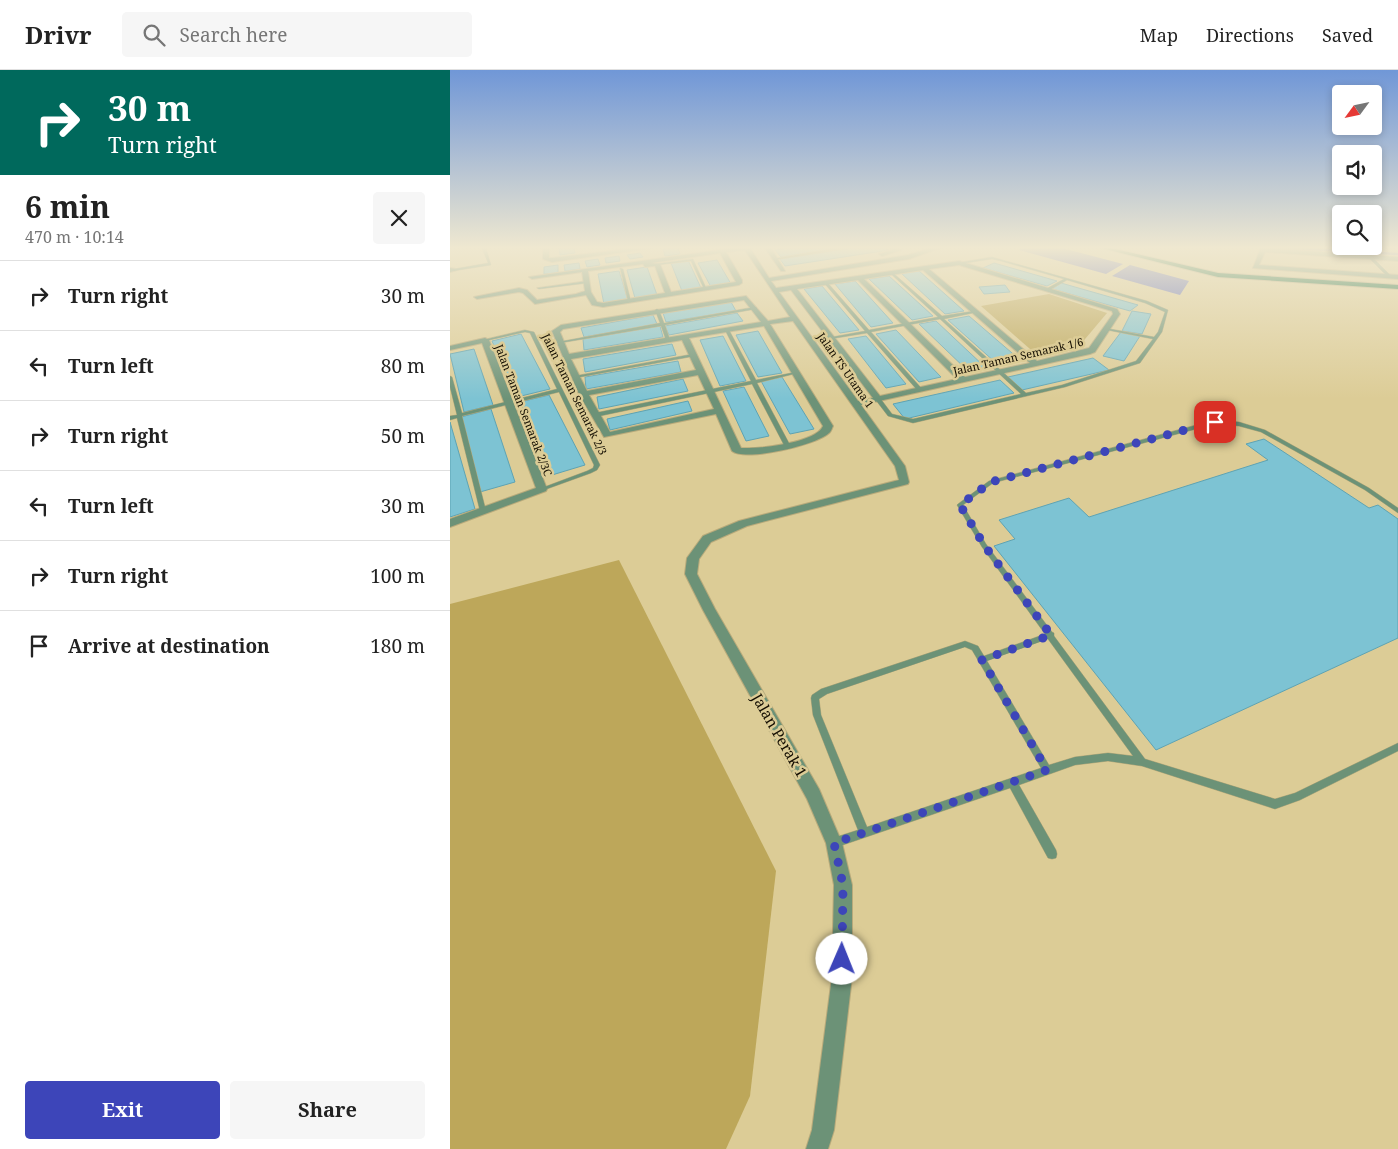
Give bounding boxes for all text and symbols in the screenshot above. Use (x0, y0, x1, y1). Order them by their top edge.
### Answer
search box (122, 12, 472, 57)
text: Drivr (25, 18, 92, 51)
icon: search (140, 21, 168, 49)
text: Search here (180, 22, 287, 48)
text: Map (1140, 23, 1178, 47)
text: Directions (1206, 23, 1294, 47)
text: Saved (1322, 23, 1373, 47)
text: 30 m (108, 84, 191, 131)
north arrow (1332, 85, 1382, 135)
map controls (1332, 85, 1382, 255)
icon: right (25, 90, 90, 155)
text: Turn right (108, 129, 217, 159)
button: sound (1332, 145, 1382, 195)
text: 6 min (25, 186, 110, 227)
button: close (373, 192, 425, 244)
button: search (1332, 205, 1382, 255)
text: 470 m · 10:14 (25, 226, 124, 248)
icon: right (25, 282, 53, 310)
text: Turn right (68, 283, 168, 309)
text: 30 m (381, 283, 425, 309)
street label: Jalan TS Utama 1 (814, 328, 878, 411)
street label: Jalan Taman Semarak 2/3 (539, 330, 611, 457)
street label: Jalan Taman Semarak 1/6 (950, 334, 1085, 379)
street label: Jalan Taman Semarak 2/3C (492, 341, 556, 478)
icon: left (25, 352, 53, 380)
text: Turn left (68, 353, 154, 379)
text: 80 m (381, 353, 425, 379)
pin (1194, 401, 1236, 443)
icon: arrive (1201, 408, 1229, 436)
icon: right (25, 422, 53, 450)
text: Turn right (68, 423, 168, 449)
text: 50 m (381, 423, 425, 449)
icon: left (25, 492, 53, 520)
text: Turn left (68, 493, 154, 519)
text: 30 m (381, 493, 425, 519)
icon: right (25, 562, 53, 590)
text: Turn right (68, 563, 168, 589)
text: 100 m (370, 563, 425, 589)
icon: arrive (25, 632, 53, 660)
text: Arrive at destination (68, 633, 270, 659)
text: 180 m (370, 633, 425, 659)
street label: Jalan Perak 1 (747, 689, 812, 781)
position arrow (815, 932, 867, 984)
button: Exit (25, 1081, 220, 1139)
button: Share (230, 1081, 425, 1139)

